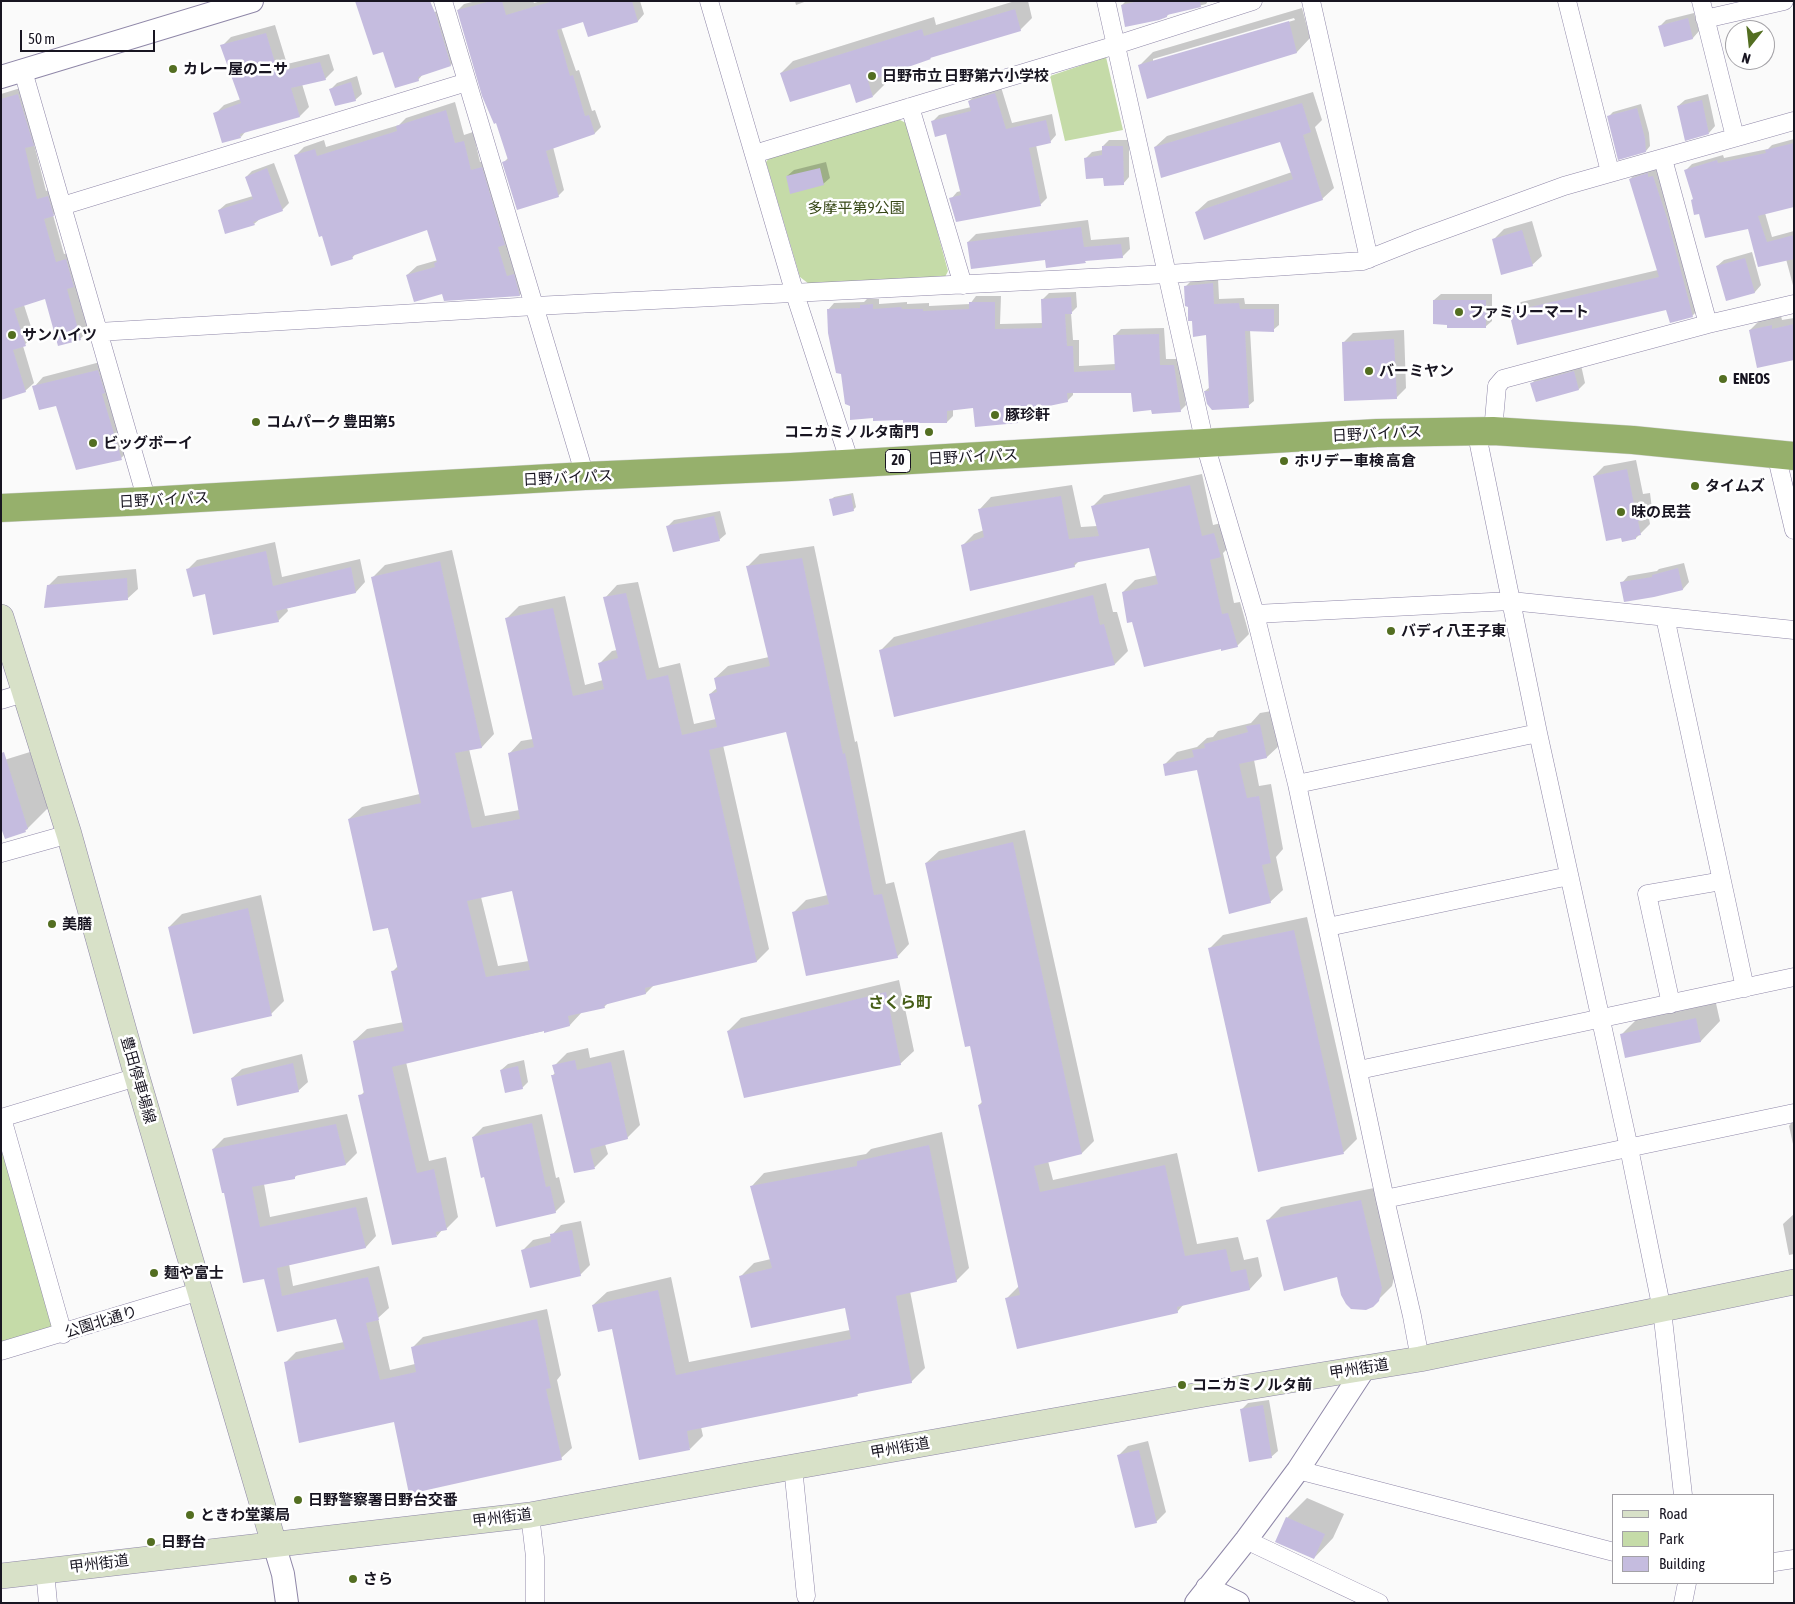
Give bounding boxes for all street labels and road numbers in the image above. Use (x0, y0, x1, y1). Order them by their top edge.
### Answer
street label: 日野バイパス (1332, 423, 1422, 445)
street label: 日野バイパス (928, 446, 1018, 468)
road number: 20 (886, 450, 910, 472)
street label: 日野バイパス (523, 467, 613, 489)
street label: 日野バイパス (119, 489, 209, 511)
street label: 豊田停車場線 (117, 1034, 159, 1126)
street label: 公園北通り (63, 1302, 139, 1342)
street label: 甲州街道 (1328, 1355, 1390, 1383)
street label: 甲州街道 (869, 1434, 931, 1462)
street label: 甲州街道 (471, 1505, 533, 1531)
street label: 甲州街道 (68, 1551, 130, 1577)

